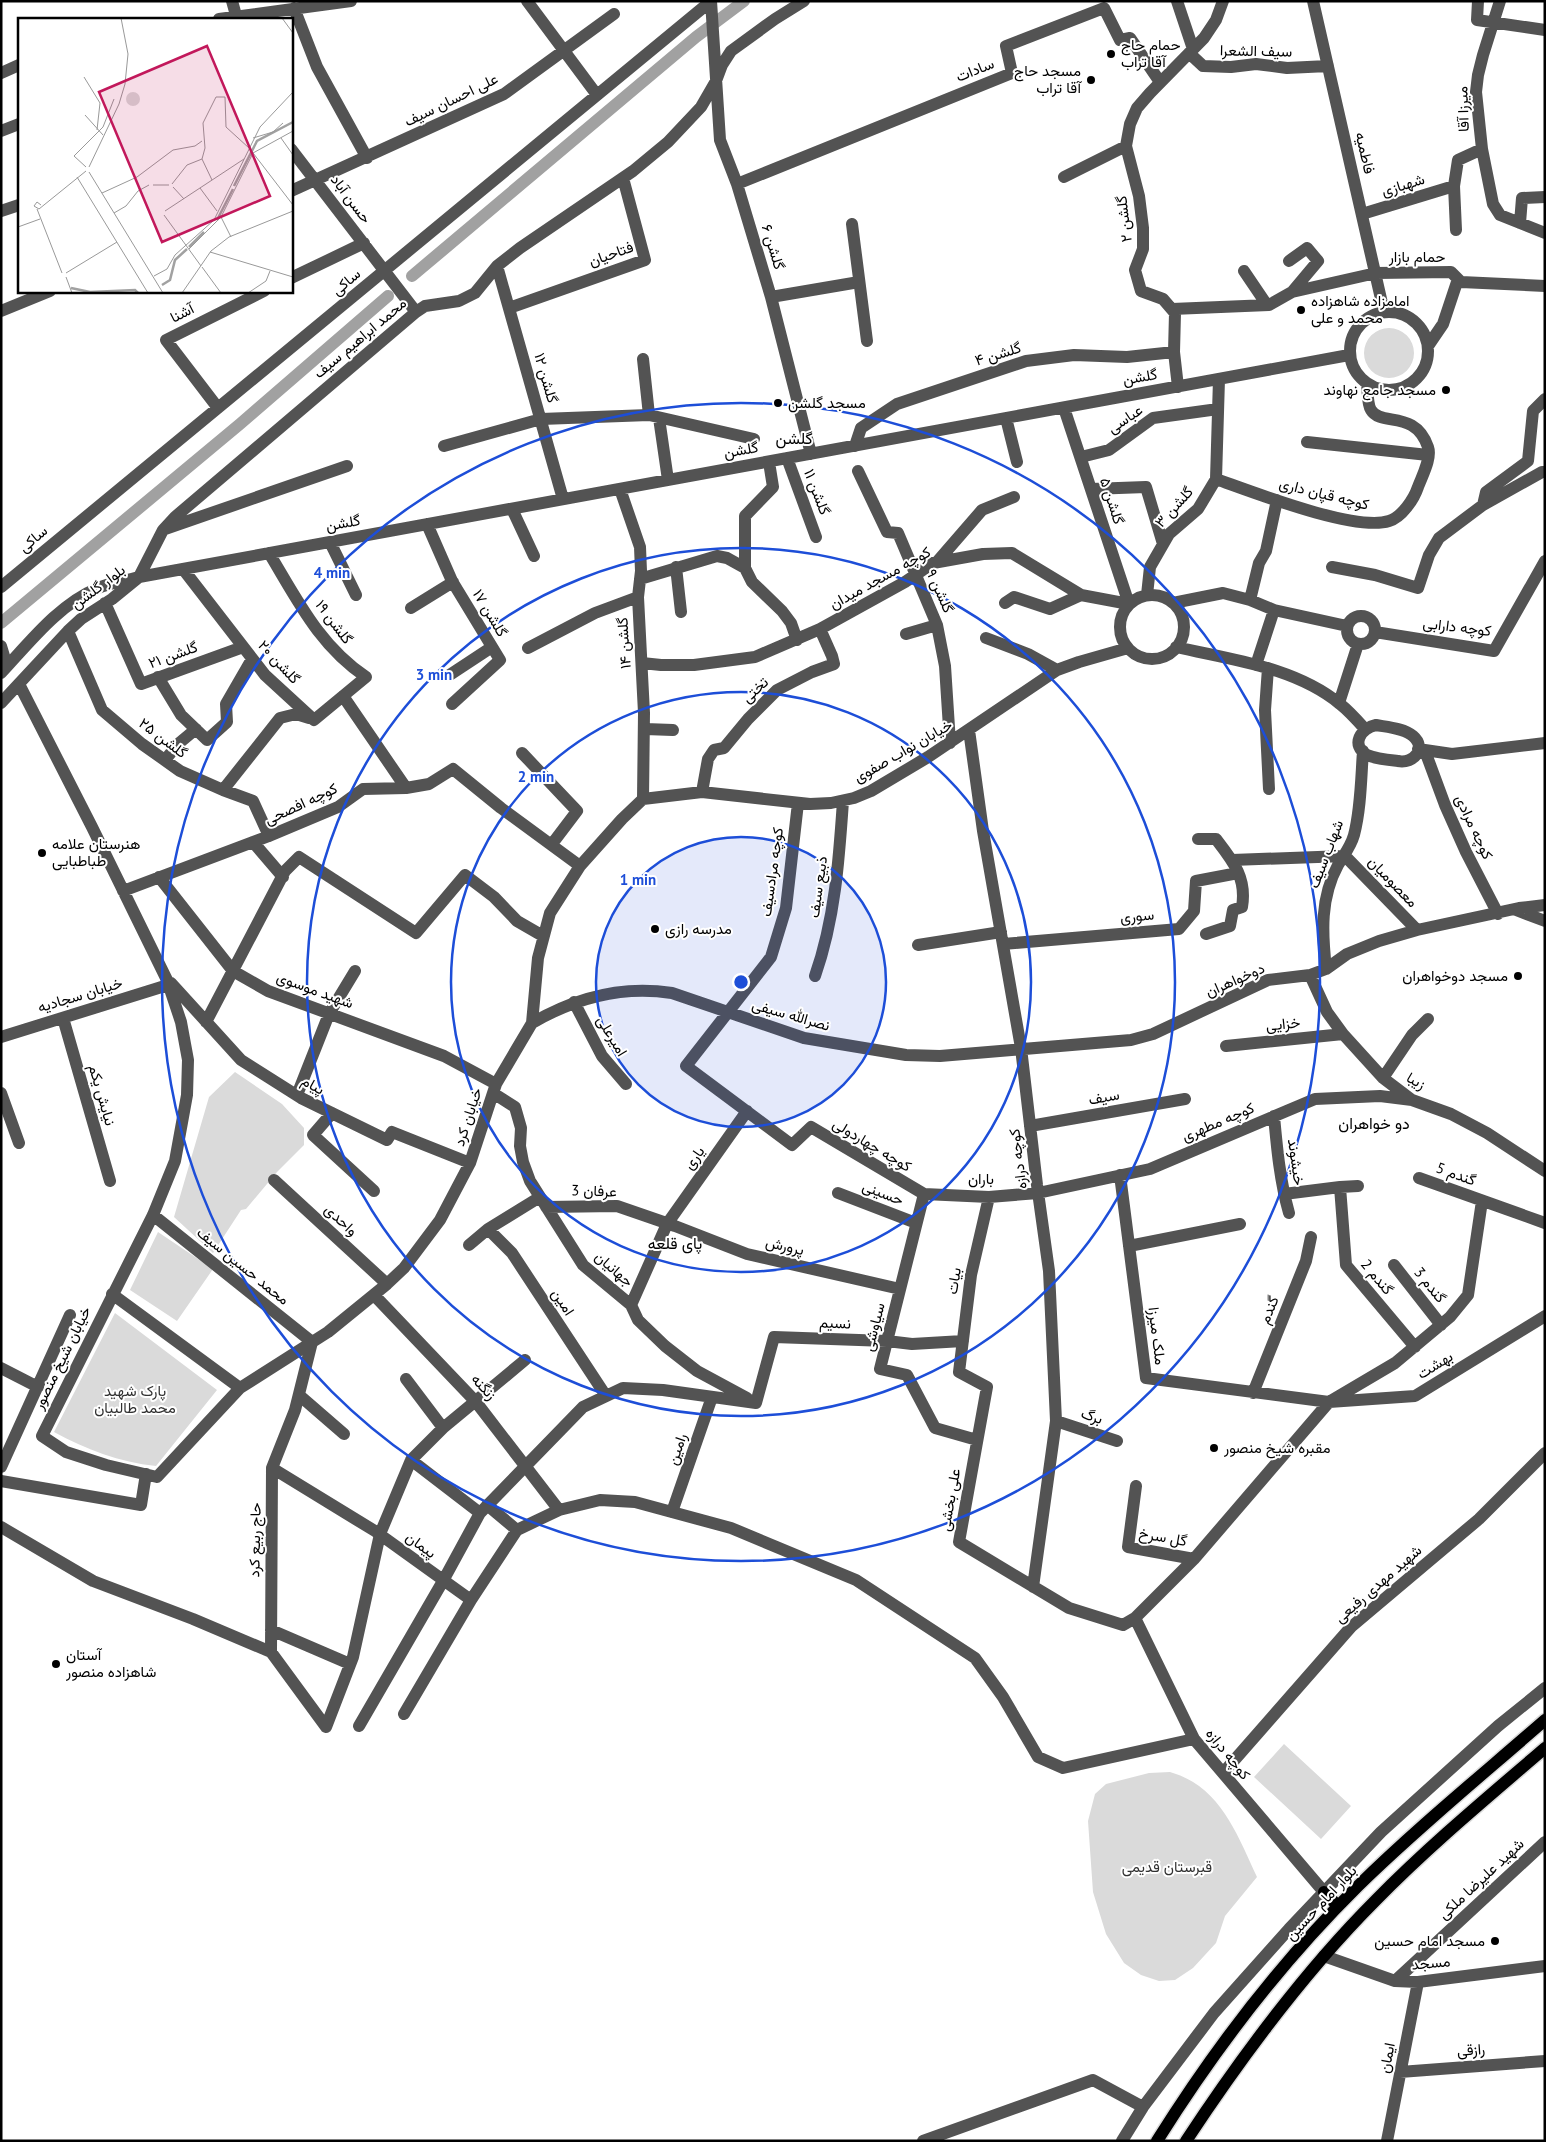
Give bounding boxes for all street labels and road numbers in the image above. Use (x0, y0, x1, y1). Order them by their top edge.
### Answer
street label: سیف الشعرا (1220, 40, 1293, 61)
street label: سادات (953, 53, 997, 86)
street label: علی احسان سیف (401, 69, 501, 131)
street label: میرزا آقا (1452, 86, 1473, 132)
street label: فاطمیه (1351, 130, 1380, 176)
street label: شهبازی (1379, 169, 1427, 201)
street label: حسن آباد (326, 170, 376, 228)
street label: گلشن ۲ (1111, 194, 1137, 243)
street label: گلشن ۶ (757, 222, 789, 272)
street label: فتاحیان (586, 237, 636, 270)
street label: حمام بازار (1388, 247, 1445, 267)
street label: ساکی (327, 264, 365, 300)
street label: محمد ابراهیم سیف (309, 293, 411, 383)
street label: آشنا (167, 298, 198, 327)
street label: گلشن ۴ (972, 337, 1024, 371)
street label: گلشن ۱۲ (529, 351, 563, 406)
street label: گلشن (1121, 364, 1159, 390)
street label: عباسی (1103, 400, 1147, 438)
street label: گلشن (722, 437, 760, 463)
street label: گلشن ۱۱ (799, 466, 835, 518)
street label: کوچه قپان داری (1277, 473, 1371, 515)
street label: گلشن ۵ (1095, 475, 1129, 527)
street label: گلشن ۳ (1150, 482, 1198, 532)
street label: گلشن (324, 510, 362, 536)
street label: ساکی (14, 521, 52, 557)
street label: کوچه مسجد میدان (826, 542, 935, 614)
street label: بلوار گلشن (67, 560, 129, 614)
street label: گلشن ۹ (921, 566, 959, 616)
street label: گلشن ۱۷ (468, 586, 512, 641)
street label: گلشن ۱۹ (311, 596, 357, 648)
street label: کوچه دارابی (1422, 613, 1493, 641)
street label: گلشن ۱۴ (612, 616, 636, 670)
street label: گلشن ۲۰ (254, 636, 305, 688)
street label: گلشن ۲۱ (146, 637, 201, 673)
street label: تختی (737, 672, 773, 708)
street label: گلشن ۲۵ (135, 713, 191, 763)
street label: خیابان نواب صفوی (850, 715, 956, 787)
street label: کوچه افصحی (261, 778, 341, 830)
street label: کوچه مرادی (1450, 791, 1498, 863)
street label: شهاب سیف (1304, 817, 1347, 891)
street label: کوچه مرادسیف (756, 826, 788, 918)
street label: معصومیان (1364, 852, 1422, 911)
street label: ذبیع سیف (804, 855, 833, 919)
street label: سوری (1119, 905, 1155, 927)
street label: دوخواهران (1202, 958, 1267, 1001)
street label: شهید موسوی (274, 967, 356, 1013)
street label: خیابان سجادیه (35, 973, 124, 1016)
street label: نصرالله سیفی (750, 994, 832, 1036)
street label: امیرعلی (592, 1012, 632, 1060)
street label: خزایی (1265, 1012, 1301, 1036)
street label: نیایش یکم (84, 1062, 120, 1128)
street label: زیبا (1403, 1068, 1429, 1094)
street label: پیام (298, 1071, 328, 1099)
street label: سیف (1087, 1084, 1121, 1109)
street label: خیابان کرد (449, 1085, 486, 1148)
street label: کوچه مطهری (1179, 1098, 1258, 1146)
street label: کوچه چهاردولی (829, 1114, 915, 1177)
street label: کوچه درازه (1004, 1127, 1032, 1190)
street label: خیشوند (1284, 1137, 1309, 1187)
street label: یاری (679, 1142, 709, 1174)
street label: گندم 5 (1433, 1158, 1479, 1190)
street label: باران (968, 1169, 994, 1188)
street label: حسینی (859, 1176, 907, 1210)
street label: عرفان 3 (571, 1180, 617, 1201)
street label: واحدی (320, 1199, 362, 1241)
street label: محمد حسین سیف (193, 1223, 293, 1309)
street label: پرورش (764, 1232, 806, 1260)
street label: جهانیان (591, 1247, 638, 1291)
street label: گندم 2 (1356, 1255, 1398, 1299)
street label: گندم 3 (1409, 1263, 1451, 1307)
street label: بیات (942, 1266, 965, 1296)
street label: امین (547, 1285, 579, 1319)
street label: گندم (1254, 1293, 1284, 1327)
street label: سیاوشی (858, 1300, 890, 1353)
street label: خیابان شیخ منصور (28, 1303, 96, 1414)
street label: ملک میرزا (1145, 1306, 1170, 1366)
street label: نسیم (819, 1312, 851, 1334)
street label: بهشت (1413, 1346, 1456, 1383)
street label: زنگنه (468, 1370, 501, 1404)
street label: برگ (1079, 1403, 1106, 1428)
street label: رامین (662, 1430, 692, 1468)
street label: علی بخشی (935, 1467, 965, 1533)
street label: حاج ربیع کرد (244, 1502, 267, 1578)
street label: گل سرخ (1137, 1523, 1189, 1552)
street label: پیمان (402, 1527, 440, 1563)
street label: شهید مهدی رفیعی (1330, 1540, 1426, 1627)
street label: کوچه درازه (1201, 1724, 1255, 1784)
street label: شهید علیرضا ملکی (1434, 1834, 1528, 1924)
street label: بلوار امام حسین (1281, 1861, 1361, 1945)
street label: مسجد (1411, 1951, 1451, 1974)
street label: رازقی (1456, 2039, 1486, 2061)
street label: ایمان (1374, 2041, 1399, 2075)

